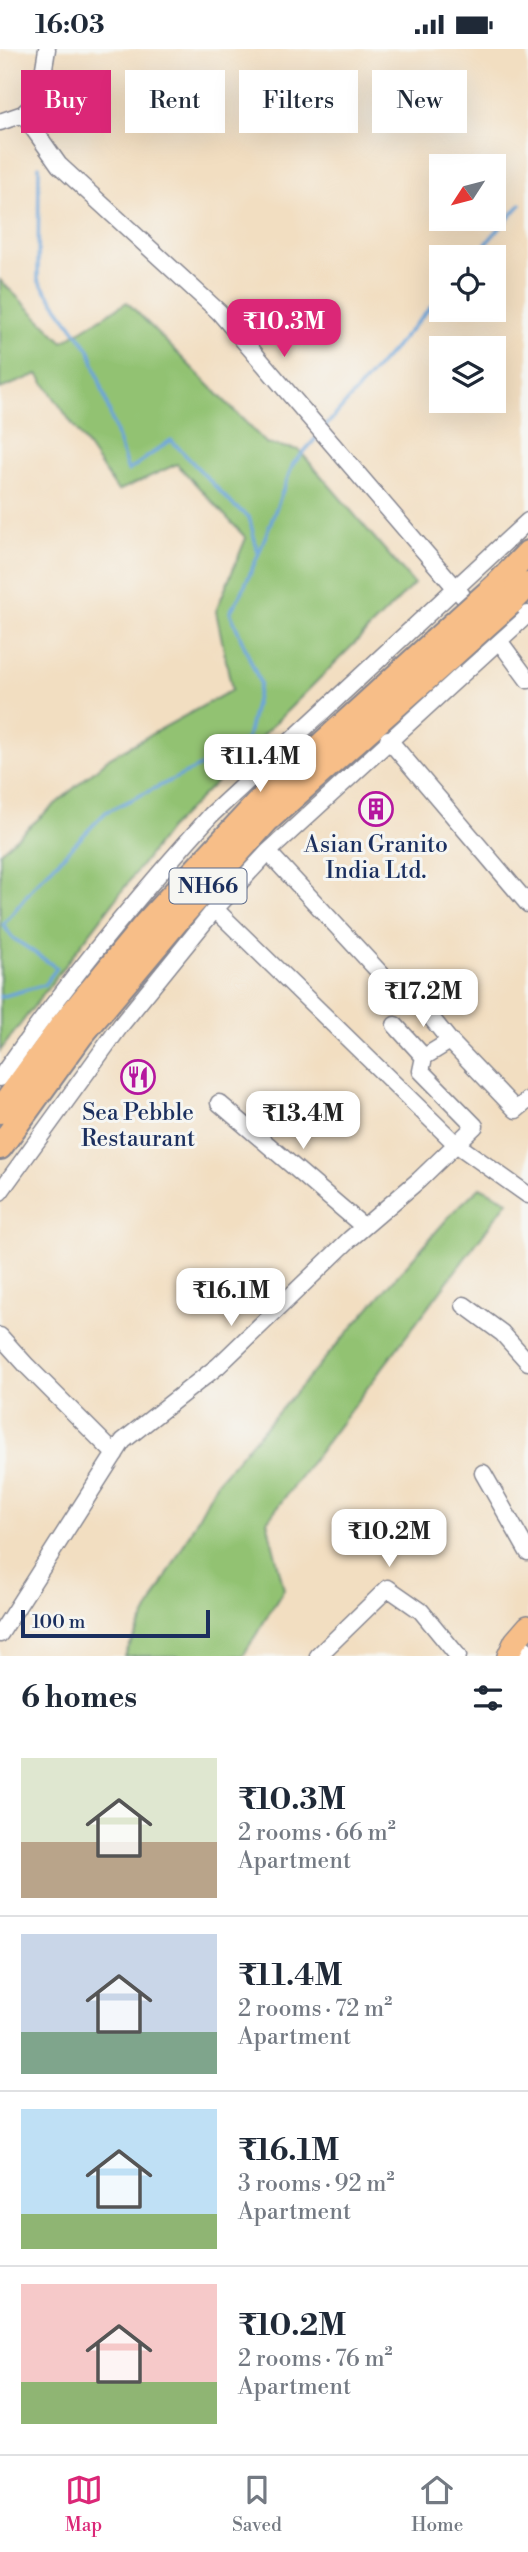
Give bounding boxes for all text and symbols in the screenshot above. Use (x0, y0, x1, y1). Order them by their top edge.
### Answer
text: 16:03 (35, 9, 105, 41)
chip: Buy (21, 70, 111, 133)
chip: Rent (125, 70, 225, 133)
chip: Filters (239, 70, 358, 133)
chip: New (372, 70, 467, 133)
north arrow (429, 154, 506, 231)
map controls (429, 154, 506, 413)
button: locate (429, 245, 506, 322)
pin: ₹10.3M (227, 299, 341, 359)
text: ₹10.3M (243, 308, 325, 336)
button: layers (429, 336, 506, 413)
pin: ₹11.4M (203, 735, 317, 794)
text: ₹11.4M (220, 743, 300, 771)
building icon: Asian Granito India Ltd. (357, 790, 395, 828)
place label: Asian Granito India Ltd. (303, 831, 448, 885)
road number: NH66 (170, 869, 246, 903)
pin: ₹17.2M (366, 969, 480, 1029)
text: ₹17.2M (384, 978, 462, 1006)
restaurant icon: Sea Pebble Restaurant (119, 1058, 157, 1096)
pin: ₹13.4M (246, 1091, 360, 1151)
place label: Sea Pebble Restaurant (81, 1099, 195, 1153)
text: ₹13.4M (262, 1100, 344, 1128)
pin: ₹16.1M (174, 1269, 288, 1328)
text: ₹16.1M (192, 1277, 270, 1305)
pin: ₹10.2M (332, 1509, 446, 1569)
text: ₹10.2M (348, 1518, 430, 1546)
scale bar (21, 1607, 210, 1639)
text: 100 m (32, 1610, 85, 1634)
text: 6 homes (21, 1679, 137, 1717)
icon: filters (469, 1679, 507, 1717)
text: ₹10.3M (238, 1781, 345, 1819)
icon: home (77, 1786, 161, 1870)
text: 2 rooms · 66 m² (238, 1819, 396, 1847)
text: Apartment (238, 1847, 351, 1875)
text: ₹11.4M (238, 1957, 342, 1995)
icon: home (77, 1962, 161, 2046)
text: 2 rooms · 72 m² (238, 1995, 392, 2023)
text: Apartment (238, 2023, 351, 2051)
text: ₹16.1M (238, 2132, 339, 2170)
icon: home (77, 2137, 161, 2221)
text: 3 rooms · 92 m² (238, 2170, 394, 2198)
text: Apartment (238, 2198, 351, 2226)
text: ₹10.2M (238, 2307, 346, 2345)
icon: home (77, 2312, 161, 2396)
text: 2 rooms · 76 m² (238, 2345, 393, 2373)
text: Apartment (238, 2373, 351, 2401)
tab: Map (65, 2471, 103, 2537)
tab: Saved (232, 2471, 282, 2537)
tab: Home (411, 2471, 463, 2537)

